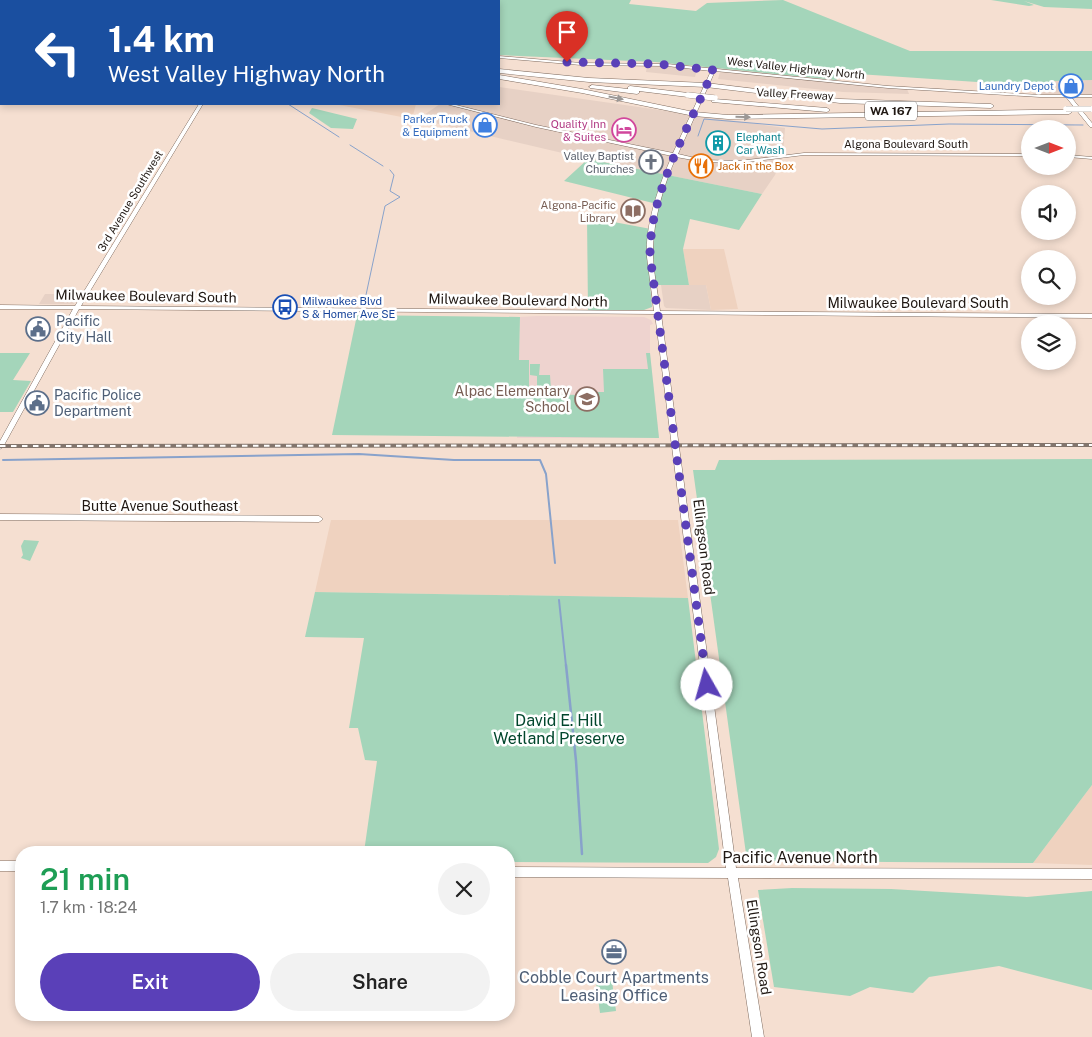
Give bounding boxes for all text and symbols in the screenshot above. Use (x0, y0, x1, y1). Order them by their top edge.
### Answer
pin (546, 11, 588, 62)
icon: arrive (553, 18, 581, 46)
text: 1.4 km (108, 19, 215, 60)
icon: left (25, 20, 90, 85)
street label: West Valley Highway North (727, 55, 865, 81)
text: West Valley Highway North (108, 61, 385, 87)
shop icon: Laundry Depot (1058, 73, 1084, 99)
place label: Laundry Depot (979, 80, 1054, 92)
street label: Valley Freeway (756, 86, 834, 102)
one-way arrow (608, 94, 623, 102)
road number: WA 167 (865, 102, 917, 120)
shop icon: Parker Truck & Equipment (472, 112, 498, 138)
place label: Parker Truck & Equipment (402, 113, 468, 138)
one-way arrow (735, 114, 751, 122)
hotel icon: Quality Inn & Suites (611, 117, 637, 143)
place label: Quality Inn & Suites (551, 118, 606, 143)
north arrow (1021, 120, 1076, 175)
map controls (1021, 120, 1076, 370)
building icon: Elephant Car Wash (705, 130, 731, 156)
place label: Elephant Car Wash (736, 131, 784, 156)
street label: Algona Boulevard South (844, 138, 968, 150)
street label: 3rd Avenue Southwest (95, 148, 165, 254)
church icon: Valley Baptist Churches (638, 149, 664, 175)
place label: Valley Baptist Churches (564, 150, 634, 175)
restaurant icon: Jack in the Box (688, 153, 714, 179)
place label: Jack in the Box (718, 160, 794, 172)
button: sound (1021, 185, 1076, 240)
library icon: Algona-Pacific Library (620, 198, 646, 224)
place label: Algona-Pacific Library (541, 199, 616, 224)
button: search (1021, 250, 1076, 305)
street label: Milwaukee Boulevard South (55, 286, 237, 306)
street label: Milwaukee Boulevard North (428, 290, 608, 310)
bus stop icon: Milwaukee Blvd S & Homer Ave SE (272, 294, 298, 320)
place label: Milwaukee Blvd S & Homer Ave SE (302, 295, 396, 320)
street label: Milwaukee Boulevard South (827, 295, 1009, 311)
place label: Pacific City Hall (56, 313, 112, 345)
button: layers (1021, 315, 1076, 370)
public building icon: Pacific City Hall (25, 316, 51, 342)
place label: Alpac Elementary School (455, 383, 571, 415)
school or university icon: Alpac Elementary School (574, 386, 600, 412)
place label: Pacific Police Department (54, 387, 141, 419)
public building icon: Pacific Police Department (24, 390, 50, 416)
street label: Butte Avenue Southeast (82, 498, 238, 514)
street label: Ellingson Road (690, 498, 718, 596)
position arrow (680, 658, 732, 710)
park label: David E. Hill Wetland Preserve (493, 711, 625, 748)
street label: Pacific Avenue North (722, 848, 878, 867)
text: 21 min (40, 861, 130, 897)
button: close (438, 863, 490, 915)
text: 1.7 km · 18:24 (40, 898, 137, 917)
street label: Ellingson Road (744, 898, 774, 996)
office icon: Cobble Court Apartments Leasing Office (601, 939, 627, 965)
button: Exit (40, 953, 260, 1011)
button: Share (270, 953, 490, 1011)
place label: Cobble Court Apartments Leasing Office (519, 968, 709, 1005)

